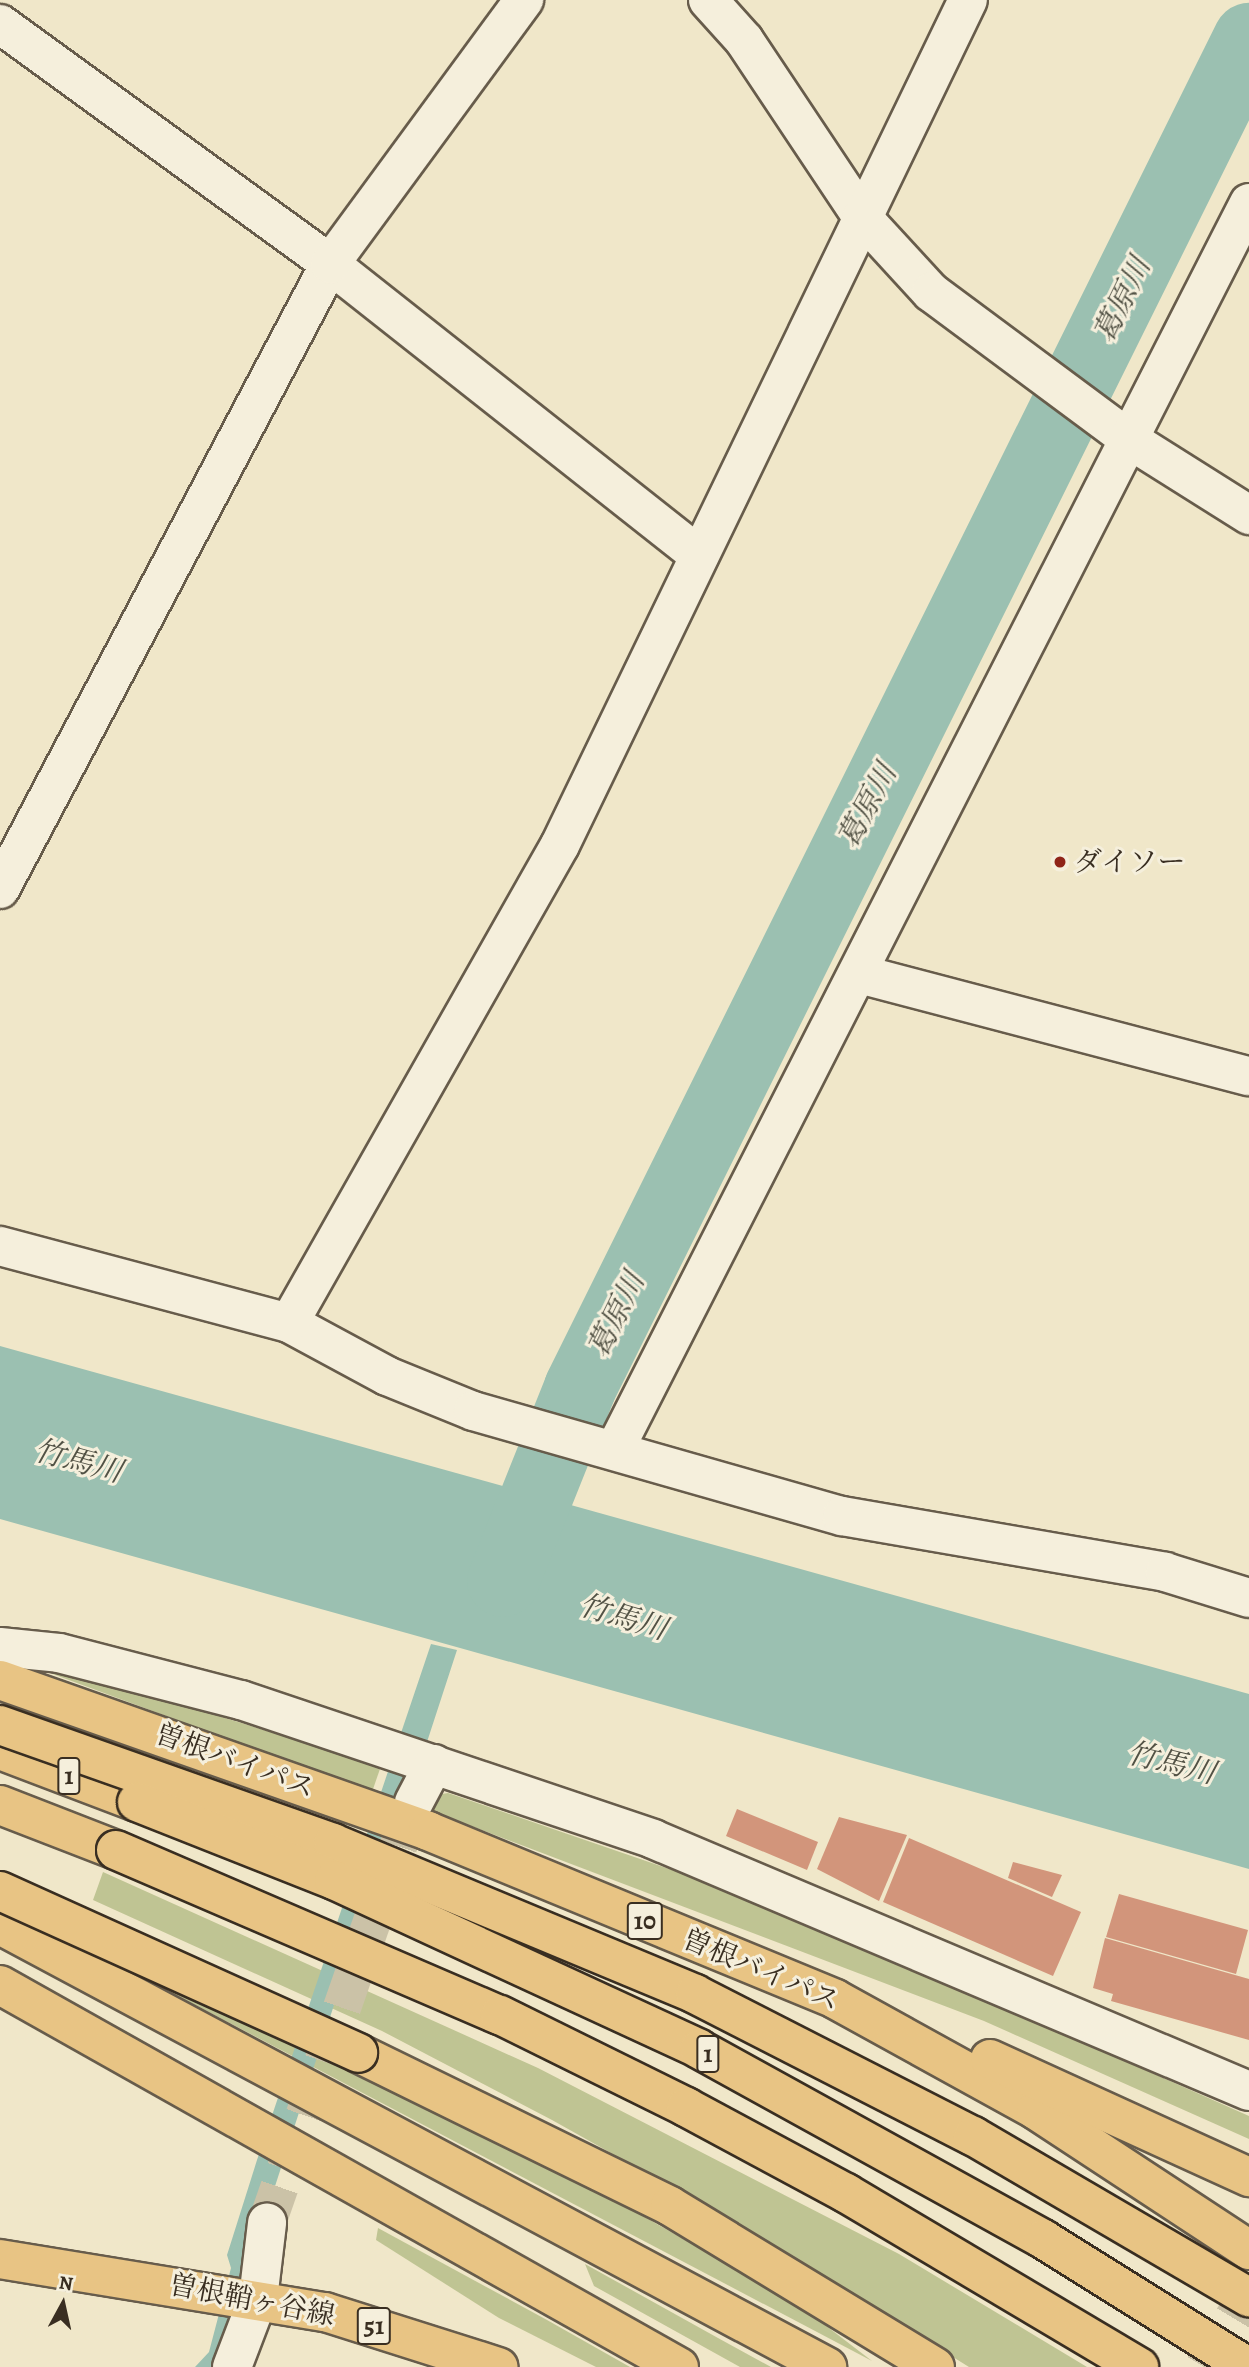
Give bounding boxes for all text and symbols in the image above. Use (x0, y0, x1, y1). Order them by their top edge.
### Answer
water label: 葛原川 (1086, 252, 1158, 348)
water label: 葛原川 (830, 758, 904, 854)
place label: ダイソー (1074, 845, 1186, 879)
marker: ダイソー (1052, 854, 1068, 870)
water label: 葛原川 (580, 1267, 652, 1363)
water label: 竹馬川 (30, 1432, 126, 1490)
water label: 竹馬川 (575, 1587, 671, 1647)
street label: 曽根バイパス (150, 1716, 320, 1806)
water label: 竹馬川 (1123, 1735, 1219, 1791)
road number: 1 (57, 1754, 81, 1798)
road number: 10 (626, 1898, 664, 1944)
street label: 曽根バイパス (677, 1922, 845, 2018)
road number: 1 (696, 2032, 720, 2076)
street label: 曽根鞘ヶ谷線 (166, 2267, 338, 2333)
north arrow (28, 2269, 98, 2339)
text: N (57, 2269, 75, 2297)
road number: 51 (356, 2304, 392, 2348)

